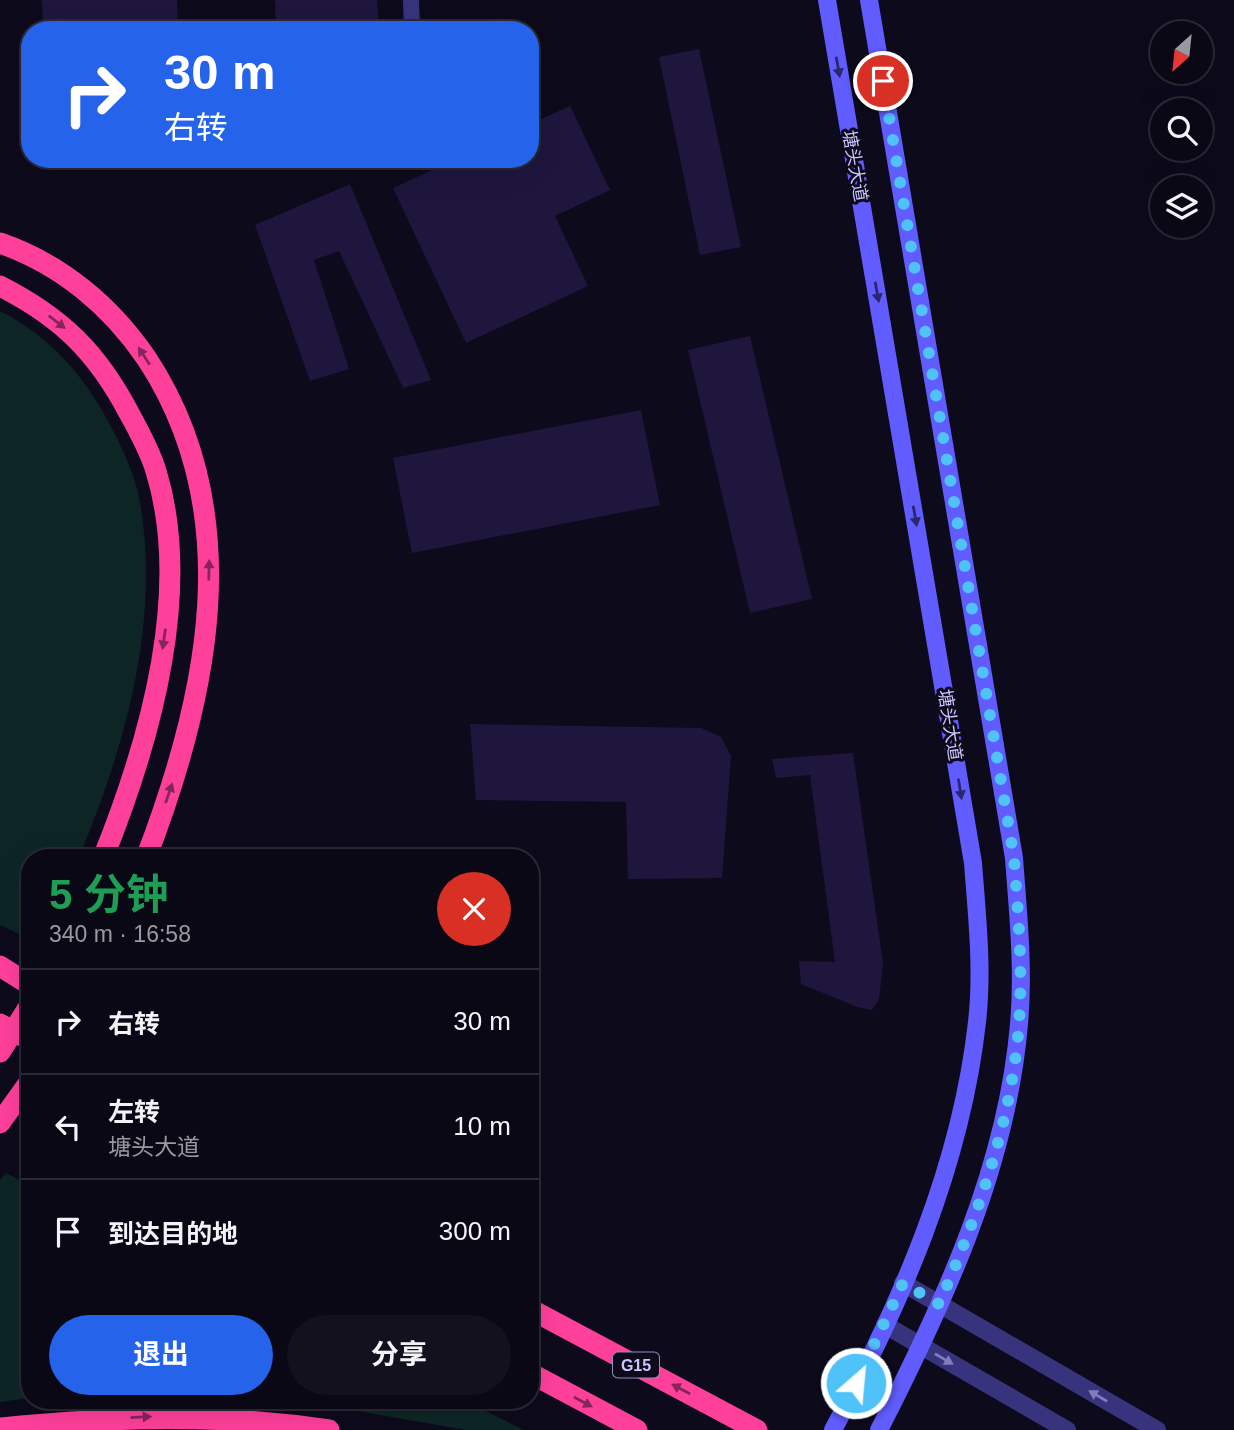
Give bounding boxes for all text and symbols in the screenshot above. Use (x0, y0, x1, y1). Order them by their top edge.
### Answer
north arrow (1150, 21, 1213, 84)
map controls (1150, 21, 1213, 238)
text: 30 m (164, 45, 276, 99)
icon: right (49, 49, 140, 140)
pin (853, 51, 913, 111)
one-way arrow (833, 56, 844, 78)
icon: arrive (864, 62, 902, 100)
button: search (1150, 98, 1213, 161)
text: 右转 (164, 110, 228, 146)
street label: 塘头大道 (839, 129, 871, 203)
button: layers (1150, 175, 1213, 238)
one-way arrow (872, 281, 883, 303)
one-way arrow (48, 315, 67, 329)
one-way arrow (138, 346, 151, 366)
one-way arrow (910, 505, 921, 527)
one-way arrow (203, 559, 215, 581)
one-way arrow (159, 628, 170, 650)
street label: 塘头大道 (934, 688, 966, 762)
one-way arrow (955, 778, 966, 800)
one-way arrow (164, 783, 175, 804)
text: 5 分钟 (49, 871, 168, 918)
button: close (437, 872, 511, 946)
text: 340 m · 16:58 (49, 921, 191, 947)
icon: right (49, 1003, 87, 1041)
text: 30 m (453, 1006, 511, 1036)
text: 右转 (108, 1009, 160, 1039)
text: 左转 (108, 1097, 160, 1127)
icon: left (49, 1108, 87, 1146)
text: 10 m (453, 1111, 511, 1141)
text: 塘头大道 (108, 1134, 200, 1160)
icon: arrive (49, 1213, 87, 1251)
text: 300 m (439, 1216, 511, 1246)
text: 到达目的地 (108, 1219, 238, 1249)
button: 退出 (49, 1315, 273, 1395)
button: 分享 (287, 1315, 511, 1395)
position arrow (819, 1346, 893, 1420)
road number: G15 (613, 1352, 659, 1378)
one-way arrow (934, 1353, 954, 1365)
one-way arrow (671, 1383, 690, 1395)
one-way arrow (1088, 1390, 1108, 1402)
one-way arrow (574, 1395, 594, 1407)
one-way arrow (131, 1412, 153, 1423)

